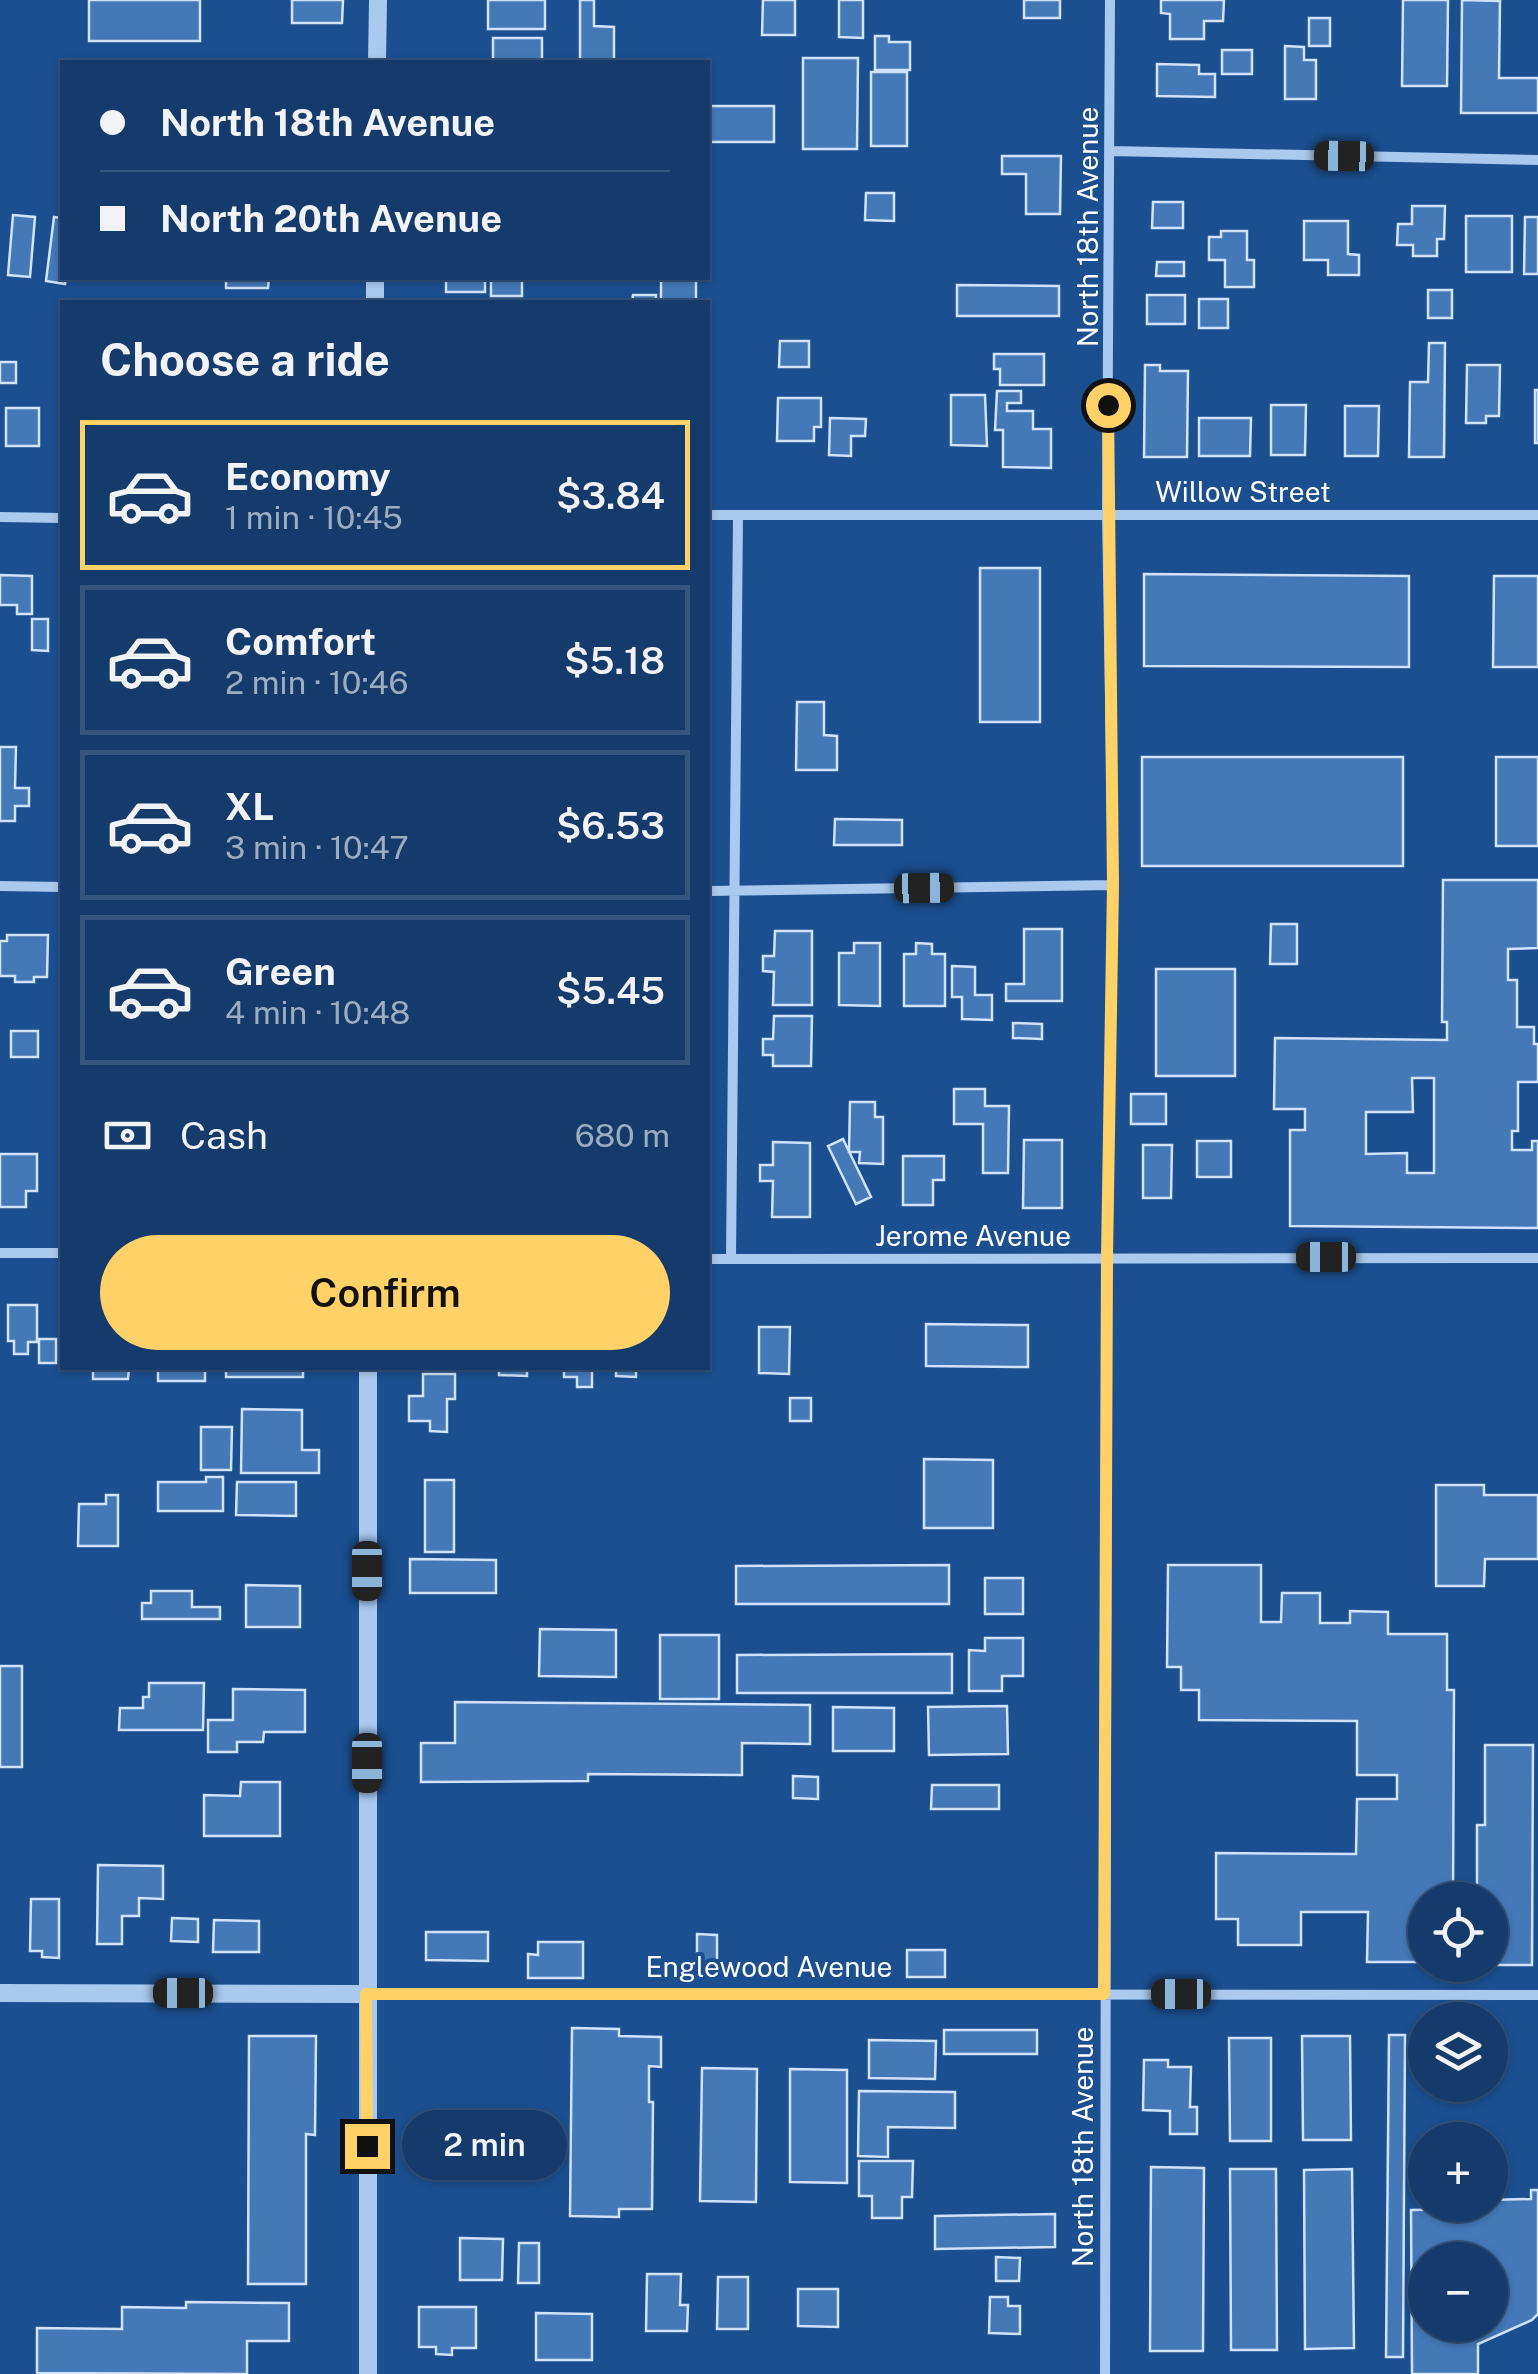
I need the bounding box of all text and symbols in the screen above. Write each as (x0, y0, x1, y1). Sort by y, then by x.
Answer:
text: North 18th Avenue (160, 100, 495, 145)
street label: North 18th Avenue (1071, 107, 1104, 347)
car (1314, 140, 1374, 172)
text: North 20th Avenue (160, 196, 502, 241)
text: Choose a ride (100, 333, 390, 386)
route start (1086, 383, 1131, 428)
icon: car (105, 450, 195, 540)
text: Economy (225, 454, 391, 499)
text: $3.84 (556, 473, 665, 518)
street label: Willow Street (1155, 475, 1331, 508)
text: 1 min · 10:45 (225, 499, 403, 536)
icon: car (105, 615, 195, 705)
text: Comfort (225, 619, 376, 664)
text: $5.18 (564, 638, 665, 683)
text: 2 min · 10:46 (225, 664, 408, 701)
icon: car (105, 780, 195, 870)
text: XL (225, 784, 274, 829)
text: $6.53 (556, 803, 665, 848)
text: 3 min · 10:47 (225, 829, 409, 866)
car (894, 872, 954, 904)
icon: car (105, 945, 195, 1035)
text: Green (225, 949, 336, 994)
text: $5.45 (556, 968, 665, 1013)
text: 4 min · 10:48 (225, 994, 410, 1031)
icon: cash (100, 1108, 155, 1163)
text: Cash (180, 1113, 268, 1158)
text: 680 m (575, 1117, 670, 1154)
street label: Jerome Avenue (875, 1219, 1071, 1252)
button: Confirm (100, 1235, 670, 1350)
car (1296, 1242, 1356, 1272)
car (352, 1541, 382, 1601)
car (352, 1733, 382, 1793)
map controls (1408, 1882, 1508, 2342)
button: locate (1408, 1882, 1508, 1982)
street label: Englewood Avenue (646, 1950, 892, 1983)
car (153, 1978, 213, 2008)
car (1151, 1979, 1211, 2009)
button: layers (1408, 2002, 1508, 2102)
street label: North 18th Avenue (1066, 2027, 1099, 2267)
callout: 2 min (402, 2111, 567, 2181)
button: + (1408, 2122, 1508, 2222)
route end (345, 2124, 390, 2169)
text: 2 min (443, 2126, 526, 2163)
button: − (1408, 2242, 1508, 2342)

